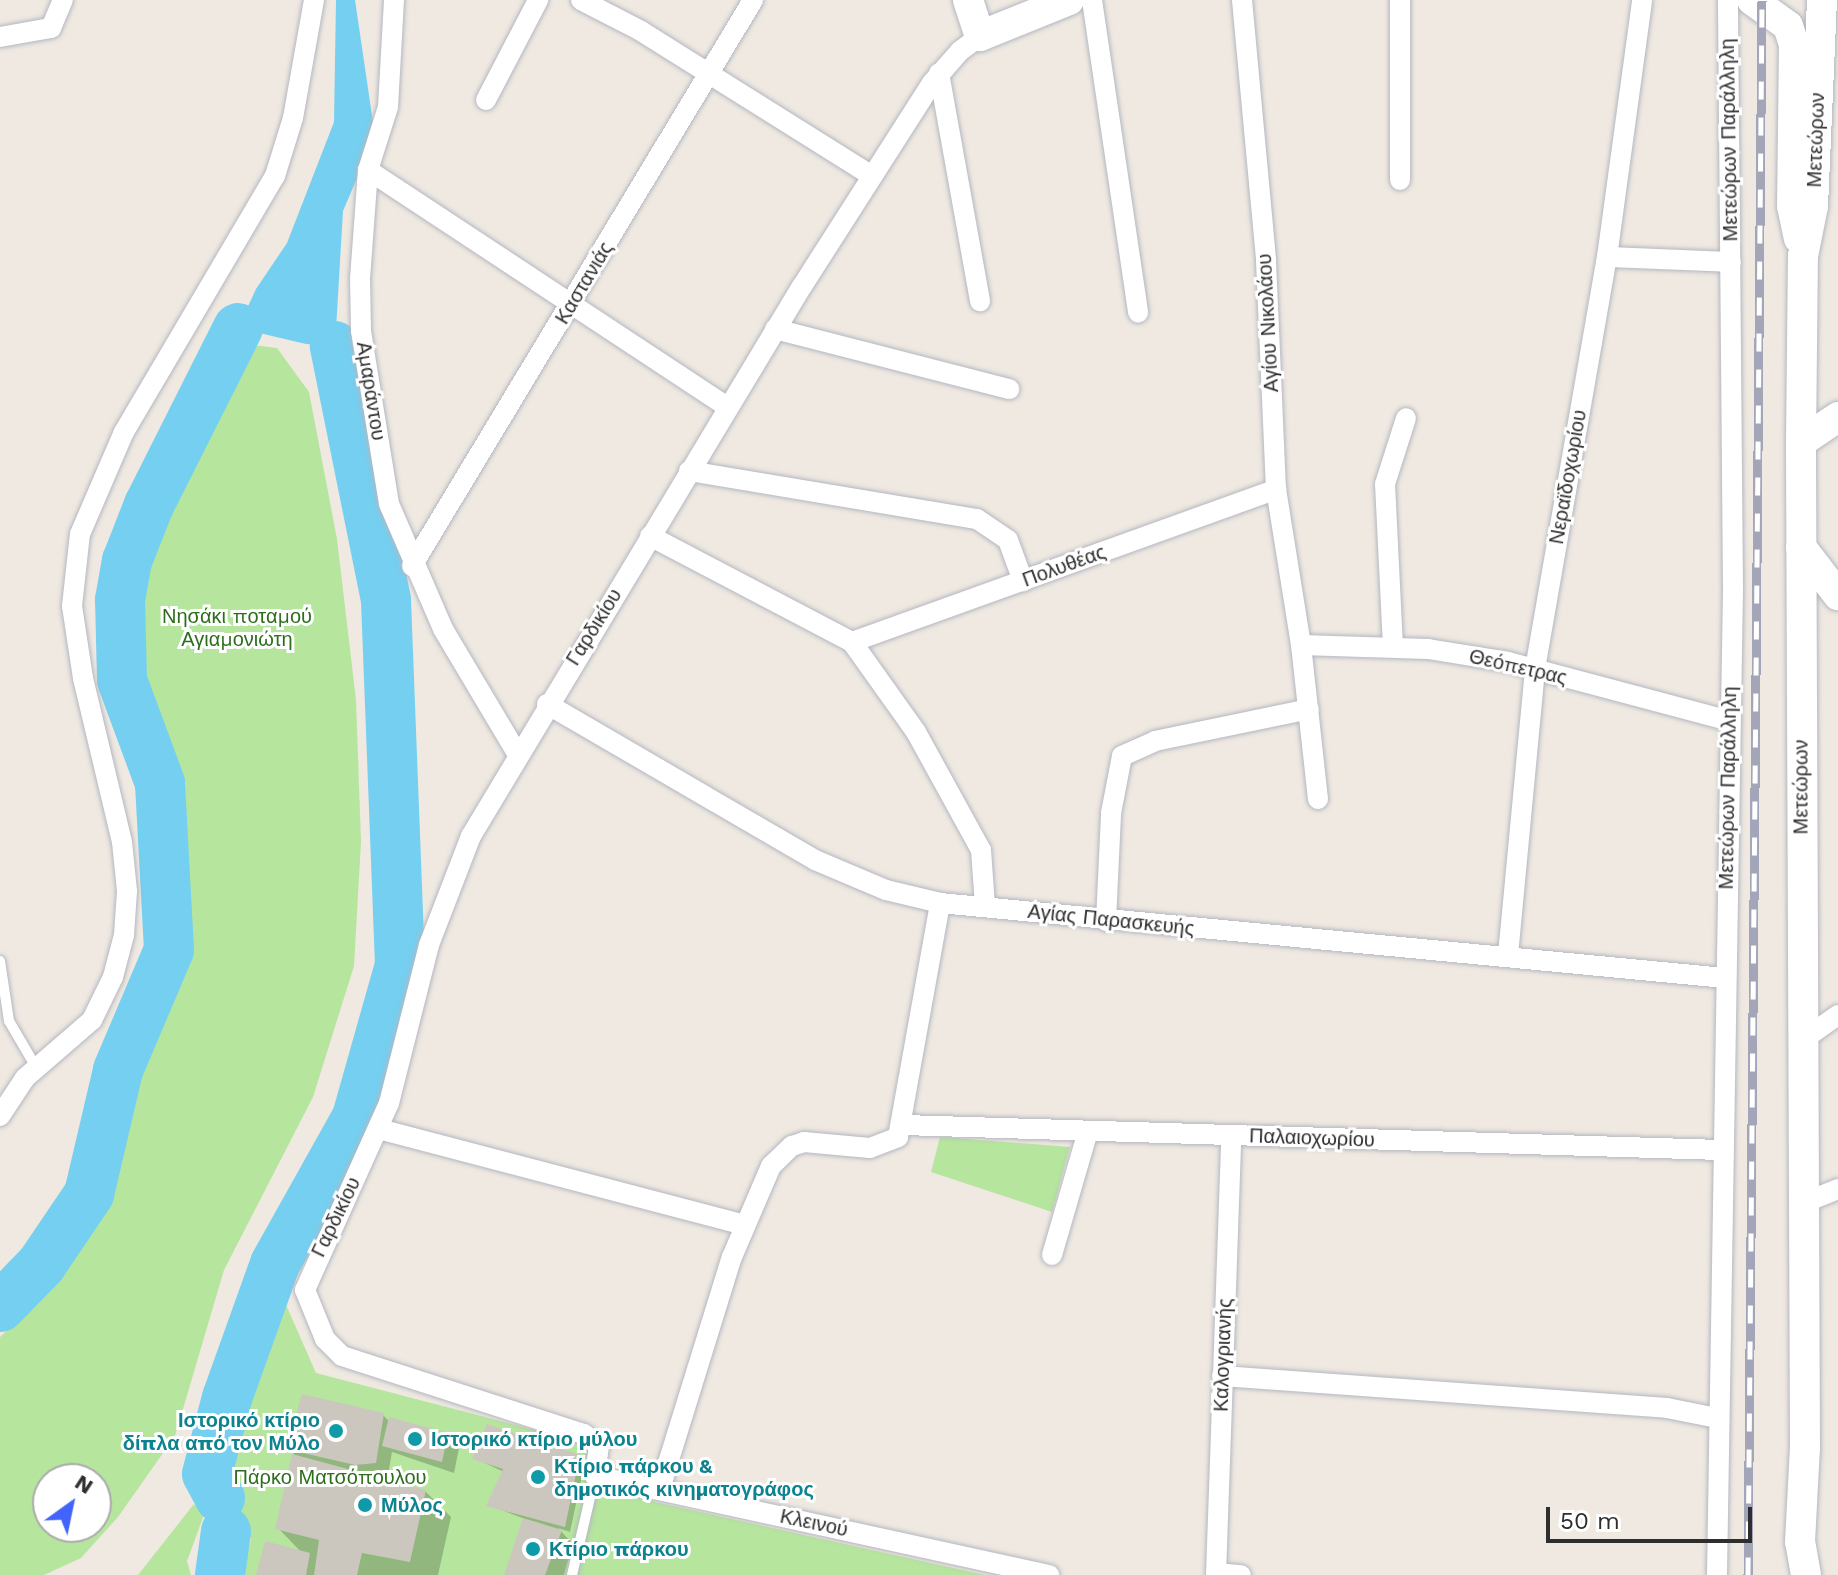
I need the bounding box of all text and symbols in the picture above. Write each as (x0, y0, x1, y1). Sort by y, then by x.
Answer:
street label: Μετεώρων Παράλληλη (1715, 38, 1743, 242)
street label: Μετεώρων (1802, 92, 1830, 188)
street label: Καστανιάς (550, 237, 618, 329)
street label: Αγίου Νικολάου (1252, 253, 1284, 393)
street label: Αμαράντου (351, 340, 391, 442)
street label: Νεραϊδοχωρίου (1544, 408, 1592, 546)
street label: Πολυθέας (1019, 540, 1109, 592)
street label: Γαρδικίου (561, 584, 627, 670)
park label: Νησάκι ποταμού Αγιαμονιώτη (162, 604, 312, 651)
street label: Θεόπετρας (1467, 644, 1569, 690)
street label: Μετεώρων Παράλληλη (1714, 686, 1742, 890)
street label: Μετεώρων (1789, 740, 1813, 834)
street label: Αγίας Παρασκευής (1027, 899, 1195, 941)
street label: Παλαιοχωρίου (1249, 1124, 1375, 1152)
street label: Γαρδικίου (306, 1173, 366, 1261)
street label: Καλογριανής (1209, 1298, 1237, 1412)
place label: Ιστορικό κτίριο δίπλα από τον Μύλο (123, 1408, 320, 1455)
marker: Ιστορικό κτίριο δίπλα από τον Μύλο (327, 1422, 345, 1440)
place label: Ιστορικό κτίριο μύλου (431, 1427, 637, 1451)
marker: Ιστορικό κτίριο μύλου (406, 1430, 424, 1448)
place label: Κτίριο πάρκου & δημοτικός κινηματογράφος (554, 1454, 814, 1501)
north arrow (32, 1463, 112, 1543)
park label: Πάρκο Ματσόπουλου (234, 1465, 426, 1489)
marker: Κτίριο πάρκου & δημοτικός κινηματογράφος (529, 1468, 547, 1486)
text: N (71, 1469, 98, 1499)
scale bar (1550, 1491, 1756, 1541)
place label: Μύλος (381, 1493, 443, 1517)
marker: Μύλος (356, 1496, 374, 1514)
street label: Κλεινού (778, 1504, 850, 1542)
text: 50 m (1560, 1507, 1620, 1535)
place label: Κτίριο πάρκου (549, 1537, 689, 1561)
marker: Κτίριο πάρκου (524, 1540, 542, 1558)

